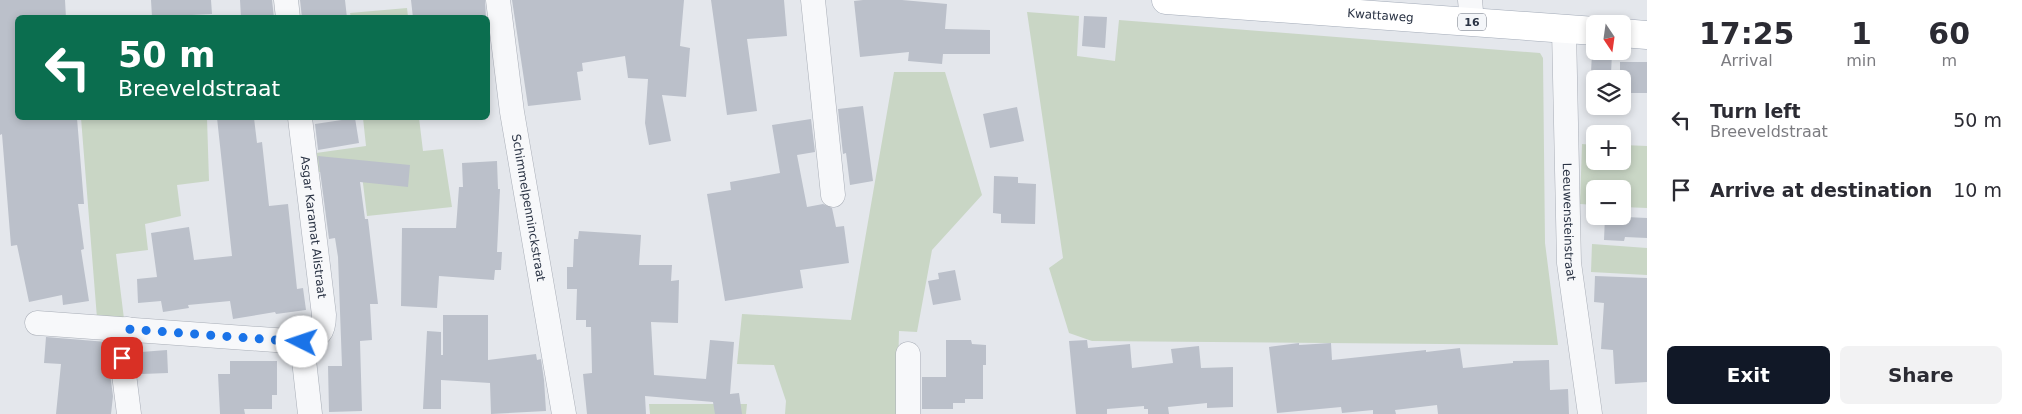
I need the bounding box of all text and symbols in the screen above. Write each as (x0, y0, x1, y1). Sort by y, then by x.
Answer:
street label: Kwattaweg (1347, 6, 1414, 25)
road number: 16 (1458, 14, 1486, 31)
north arrow (1586, 15, 1631, 60)
map controls (1586, 15, 1631, 225)
text: 17:25 (1699, 16, 1794, 51)
text: 1 (1851, 16, 1872, 51)
text: 60 (1928, 16, 1970, 51)
icon: left (35, 35, 100, 100)
text: 50 m (118, 35, 215, 75)
text: Arrival (1721, 51, 1773, 70)
text: min (1846, 51, 1876, 70)
text: m (1941, 51, 1957, 70)
button: layers (1586, 70, 1631, 115)
text: Breeveldstraat (118, 76, 280, 101)
text: Turn left (1710, 100, 1801, 122)
icon: left (1667, 106, 1695, 134)
text: 50 m (1953, 109, 2002, 131)
text: Breeveldstraat (1710, 122, 1828, 141)
button: + (1586, 125, 1631, 170)
street label: Schimmelpenninckstraat (509, 133, 548, 283)
street label: Asgar Karamat Alistraat (298, 155, 329, 300)
street label: Leeuwensteinstraat (1560, 163, 1578, 282)
icon: arrive (1667, 176, 1695, 204)
text: Arrive at destination (1710, 179, 1932, 201)
text: 10 m (1953, 179, 2002, 201)
button: − (1586, 180, 1631, 225)
position arrow (275, 315, 327, 367)
pin (101, 337, 143, 379)
icon: arrive (108, 344, 136, 372)
button: Exit (1667, 346, 1830, 404)
button: Share (1840, 346, 2002, 404)

